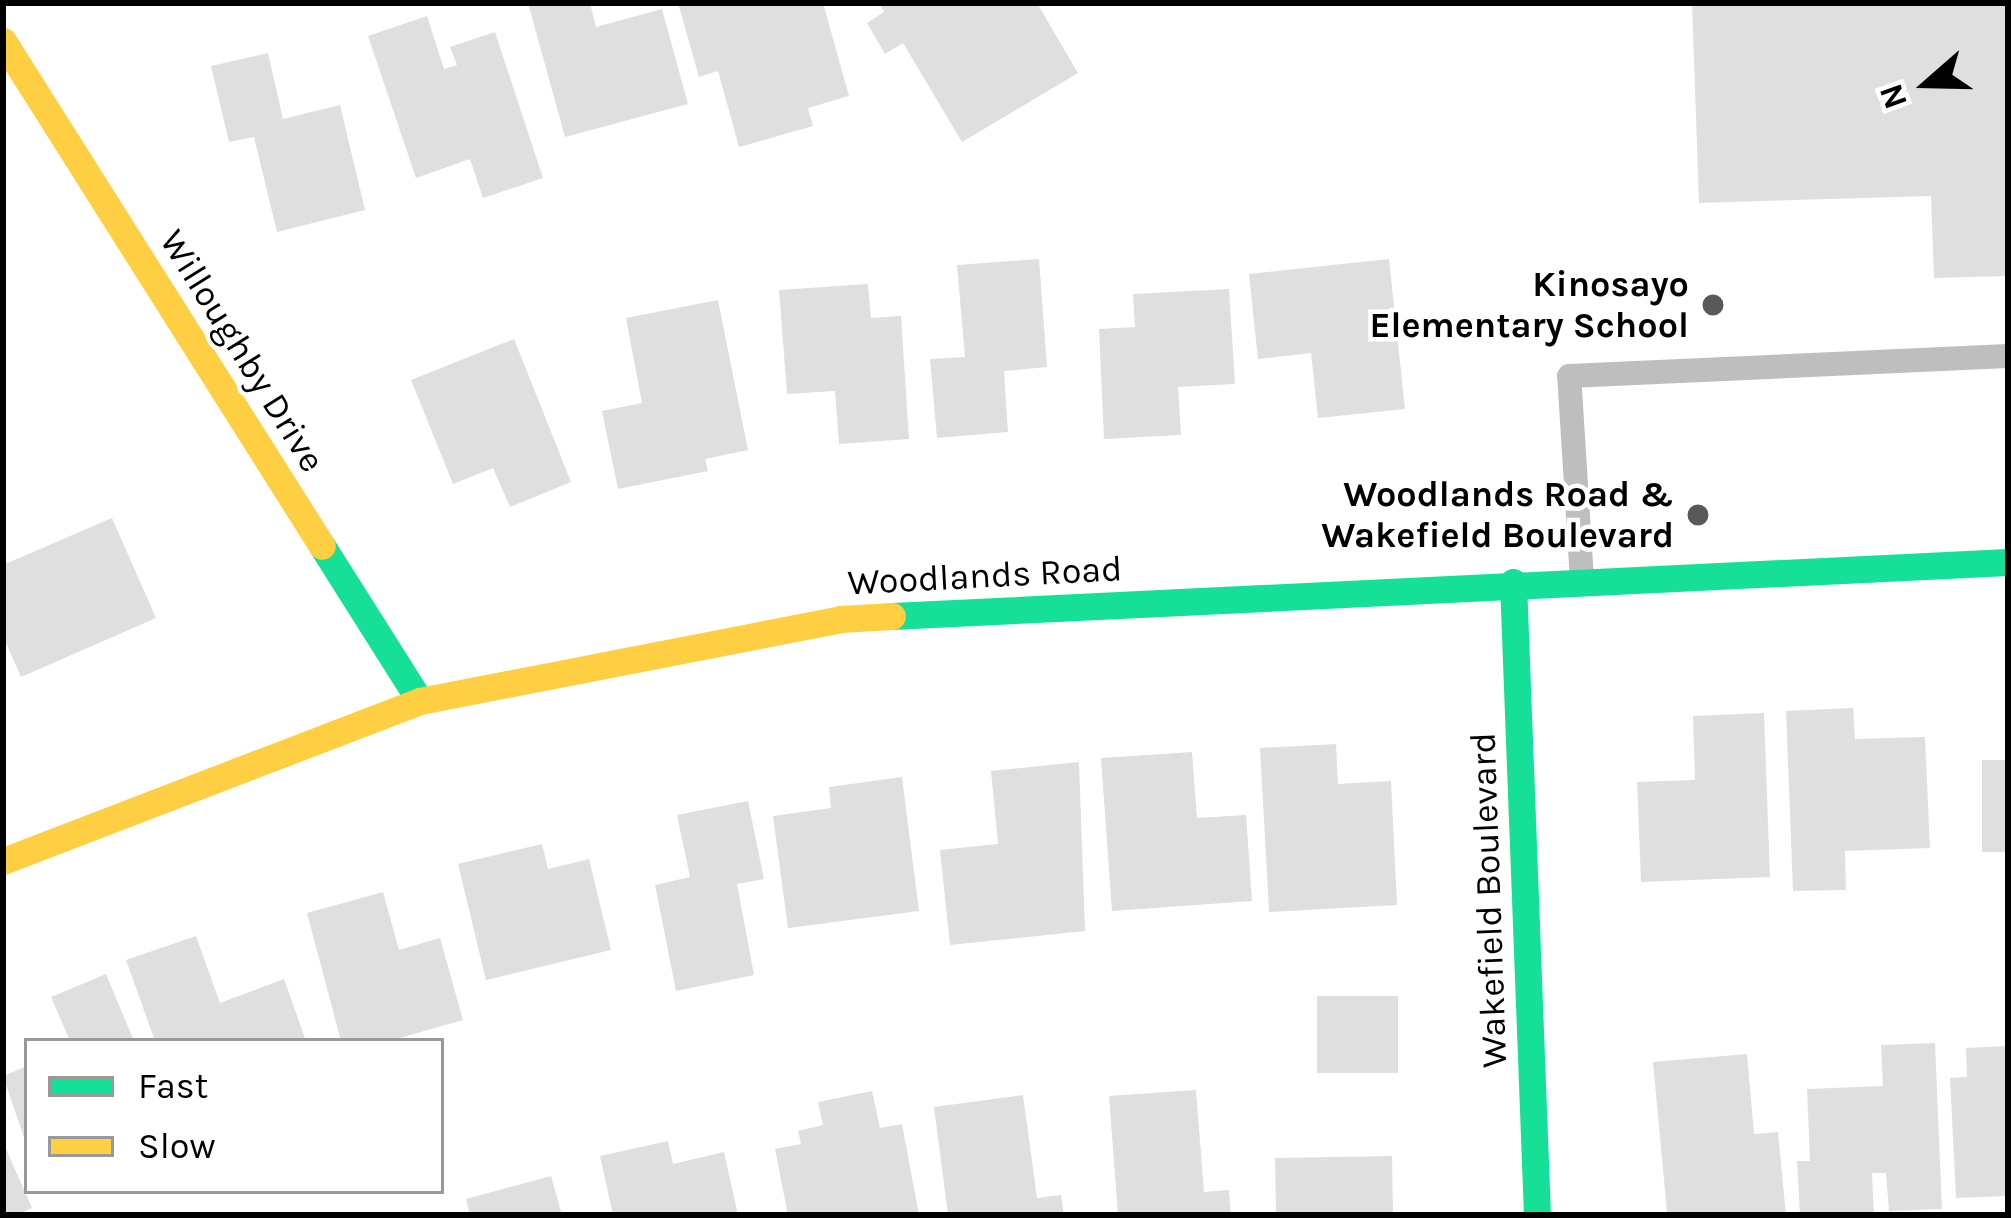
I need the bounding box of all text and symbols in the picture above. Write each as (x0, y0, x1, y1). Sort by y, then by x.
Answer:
north arrow (1867, 24, 1987, 144)
text: N (1871, 79, 1915, 114)
street label: Willoughby Drive (150, 222, 334, 480)
place label: Kinosayo Elementary School (1369, 262, 1689, 347)
marker: Kinosayo Elementary School (1700, 292, 1726, 318)
place label: Woodlands Road & Wakefield Boulevard (1321, 472, 1674, 557)
marker: Woodlands Road & Wakefield Boulevard (1685, 502, 1711, 528)
street label: Woodlands Road (847, 547, 1123, 605)
street label: Wakefield Boulevard (1462, 731, 1516, 1069)
legend (24, 1038, 444, 1194)
text: Fast (138, 1065, 208, 1107)
text: Slow (138, 1125, 216, 1167)

